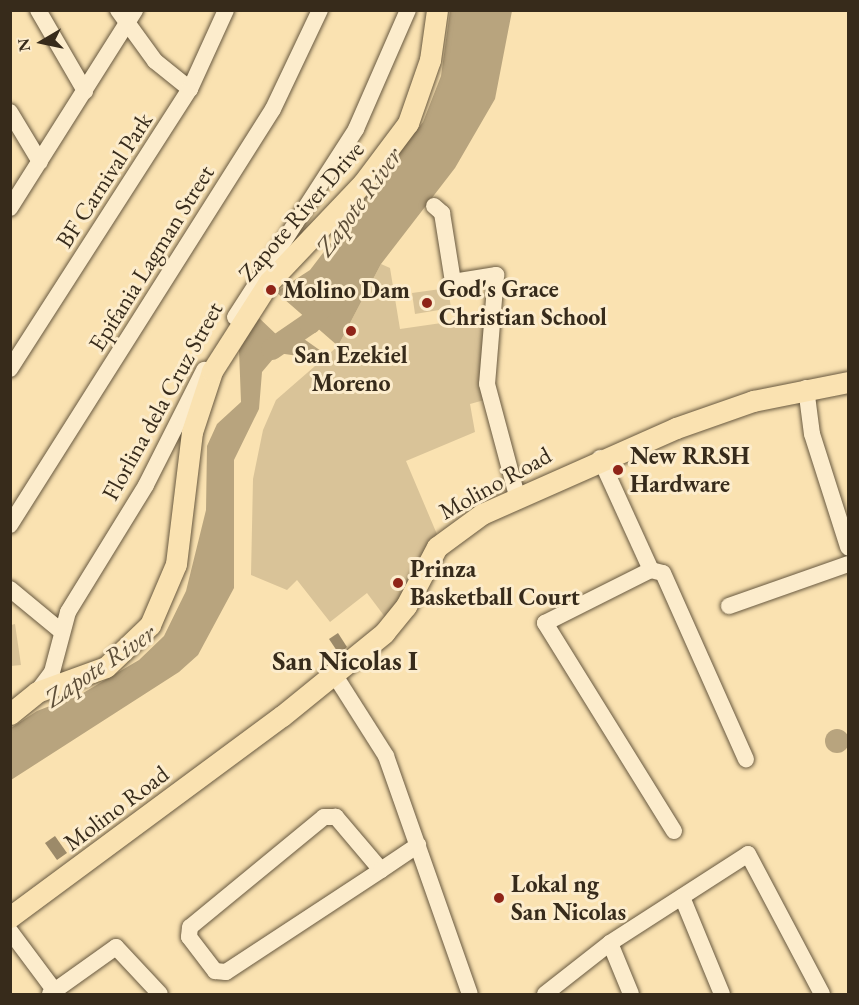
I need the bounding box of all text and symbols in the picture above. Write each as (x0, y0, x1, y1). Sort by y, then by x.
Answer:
north arrow (12, 12, 72, 72)
text: N (12, 37, 35, 53)
street label: BF Carnival Park (50, 107, 158, 253)
street label: Zapote River Drive (232, 135, 370, 287)
water label: Zapote River (309, 142, 409, 262)
street label: Epifania Lagman Street (82, 160, 220, 356)
place label: God's Grace Christian School (439, 275, 607, 331)
place label: Molino Dam (283, 276, 410, 304)
marker: Molino Dam (264, 283, 278, 297)
marker: God's Grace Christian School (420, 296, 434, 310)
street label: Florlina dela Cruz Street (95, 297, 229, 505)
marker: San Ezekiel Moreno (344, 324, 358, 338)
place label: San Ezekiel Moreno (295, 341, 407, 397)
street label: Molino Road (434, 440, 556, 526)
place label: New RRSH Hardware (630, 442, 750, 498)
marker: New RRSH Hardware (611, 463, 625, 477)
place label: Prinza Basketball Court (410, 555, 580, 611)
marker: Prinza Basketball Court (391, 576, 405, 590)
water label: Zapote River (39, 618, 161, 714)
district label: San Nicolas I (272, 645, 418, 677)
street label: Molino Road (58, 759, 174, 857)
place label: Lokal ng San Nicolas (511, 870, 626, 926)
marker: Lokal ng San Nicolas (492, 891, 506, 905)

